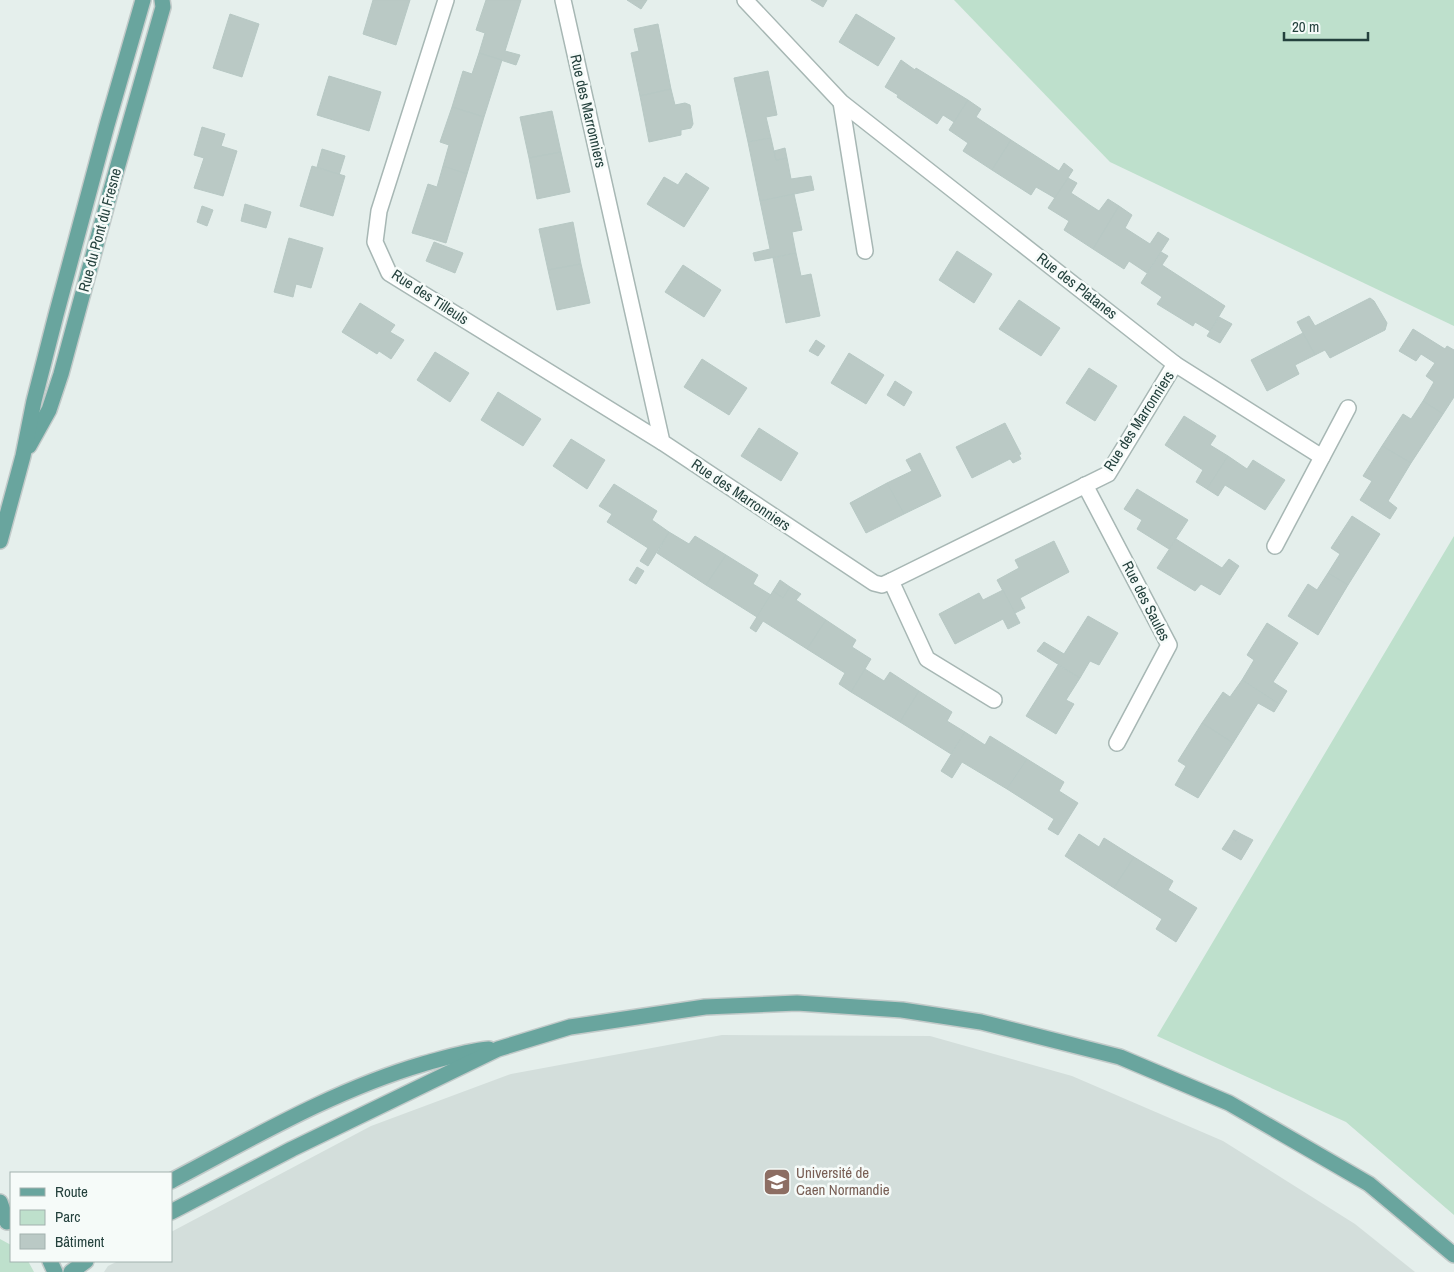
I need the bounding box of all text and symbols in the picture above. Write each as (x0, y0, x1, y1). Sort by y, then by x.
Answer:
scale bar (1284, 10, 1368, 42)
text: 20 m (1292, 16, 1319, 37)
street label: Rue des Marronniers (565, 52, 612, 170)
street label: Rue du Pont du Fresne (73, 166, 126, 294)
street label: Rue des Platanes (1033, 247, 1122, 324)
street label: Rue des Tilleuls (388, 264, 473, 329)
street label: Rue des Marronniers (1098, 367, 1179, 475)
street label: Rue des Marronniers (688, 454, 795, 536)
street label: Rue des Saules (1117, 557, 1176, 644)
place label: Université de Caen Normandie (796, 1162, 890, 1200)
school or university icon: Université de Caen Normandie (762, 1167, 792, 1197)
legend (10, 1172, 172, 1262)
text: Route (55, 1181, 88, 1202)
text: Parc (55, 1206, 80, 1227)
text: Bâtiment (55, 1231, 105, 1252)

